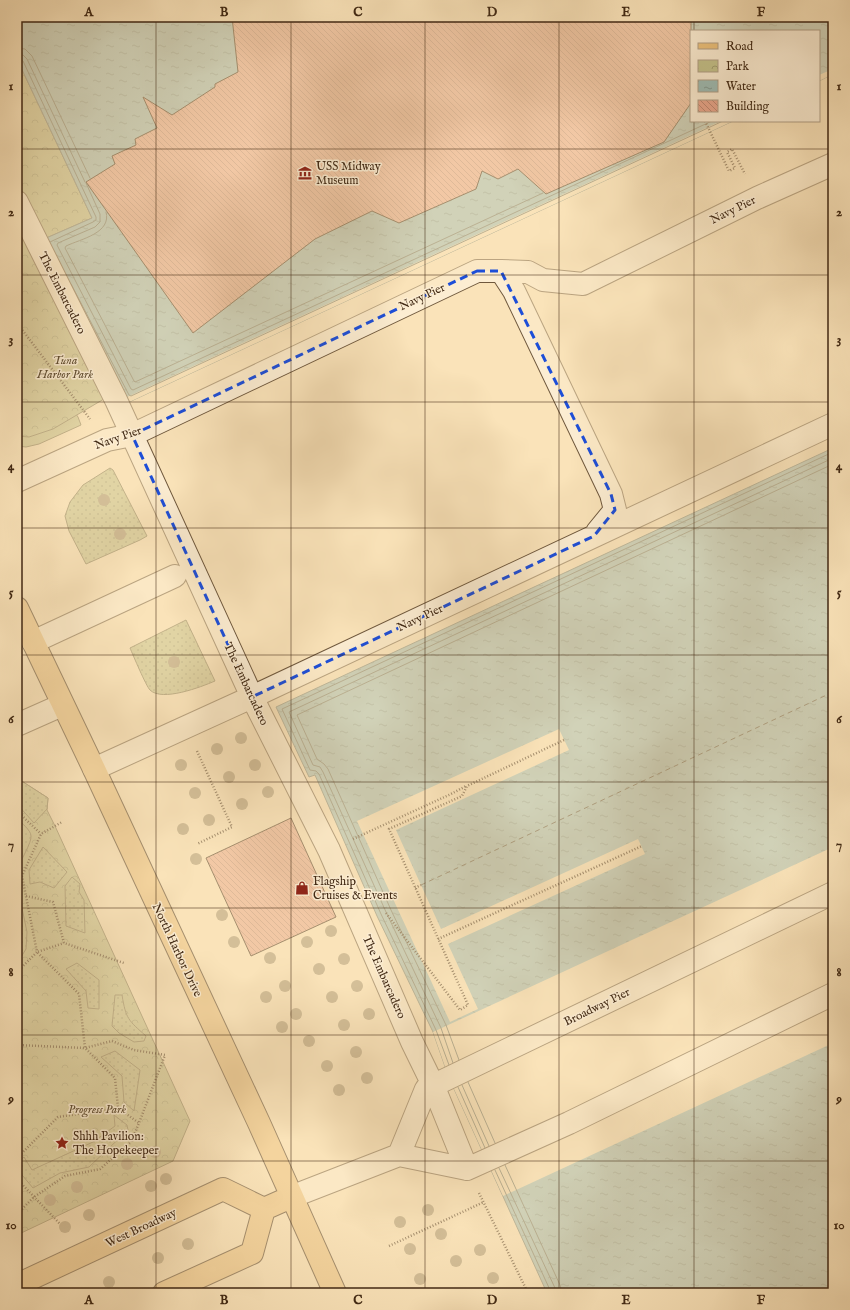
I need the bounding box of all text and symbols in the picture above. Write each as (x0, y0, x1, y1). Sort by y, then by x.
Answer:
text: A (84, 4, 95, 21)
text: B (220, 4, 229, 21)
text: C (353, 4, 363, 21)
text: D (487, 4, 498, 21)
text: E (621, 4, 631, 21)
text: F (757, 4, 766, 21)
legend (690, 30, 820, 122)
text: Road (726, 39, 754, 54)
text: Park (726, 59, 749, 74)
text: 1 (9, 78, 14, 95)
text: 1 (837, 78, 842, 95)
text: Water (726, 79, 757, 94)
text: Building (726, 99, 770, 114)
place label: USS Midway Museum (316, 159, 381, 188)
museum icon: USS Midway Museum (297, 165, 313, 181)
street label: Navy Pier (708, 192, 759, 227)
text: 2 (8, 204, 14, 221)
text: 2 (836, 204, 842, 221)
street label: The Embarcadero (35, 250, 89, 337)
street label: Navy Pier (397, 280, 448, 314)
text: 3 (9, 331, 14, 348)
text: 3 (837, 331, 842, 348)
park label: Tuna Harbor Park (36, 353, 93, 382)
street label: Navy Pier (92, 423, 144, 453)
text: 4 (8, 458, 15, 475)
text: 4 (836, 458, 843, 475)
text: 5 (9, 584, 14, 601)
text: 5 (837, 584, 842, 601)
street label: Navy Pier (395, 601, 446, 635)
street label: The Embarcadero (220, 640, 272, 728)
text: 6 (8, 711, 14, 728)
text: 6 (836, 711, 842, 728)
text: 7 (8, 837, 14, 854)
text: 7 (836, 837, 842, 854)
place label: Flagship Cruises & Events (313, 874, 397, 903)
shop icon: Flagship Cruises & Events (294, 880, 310, 896)
street label: North Harbor Drive (149, 901, 206, 1000)
street label: The Embarcadero (359, 933, 409, 1022)
text: 8 (8, 964, 14, 981)
text: 8 (836, 964, 842, 981)
street label: Broadway Pier (561, 984, 633, 1029)
text: 9 (7, 1091, 14, 1108)
text: 9 (835, 1091, 842, 1108)
park label: Progress Park (68, 1102, 126, 1118)
place label: Shhh Pavilion: The Hopekeeper (73, 1129, 159, 1159)
place icon: Shhh Pavilion: The Hopekeeper (54, 1135, 70, 1151)
street label: West Broadway (103, 1205, 179, 1251)
text: 10 (5, 1217, 17, 1234)
text: 10 (833, 1217, 845, 1234)
text: A (84, 1292, 95, 1309)
text: B (220, 1292, 229, 1309)
text: C (353, 1292, 363, 1309)
text: D (487, 1292, 498, 1309)
text: E (621, 1292, 631, 1309)
text: F (757, 1292, 766, 1309)

